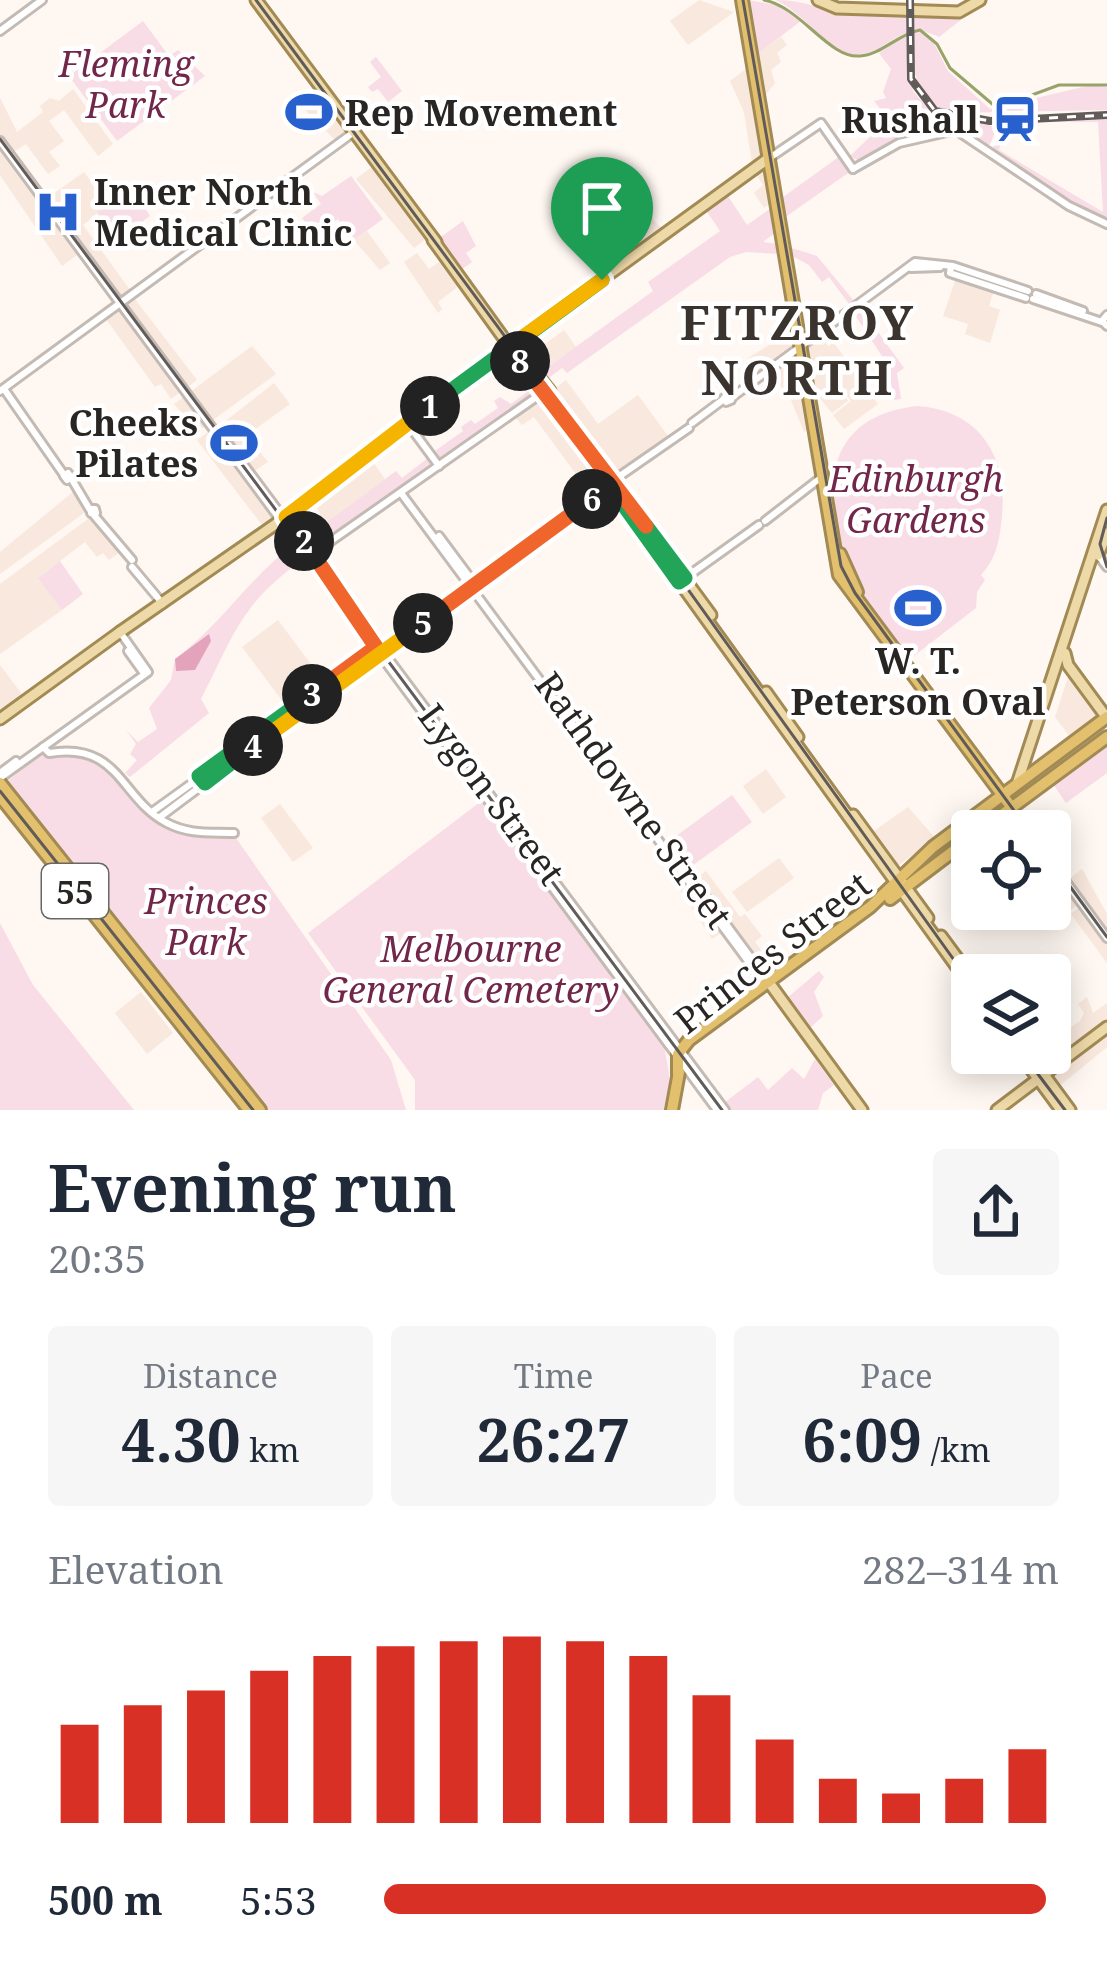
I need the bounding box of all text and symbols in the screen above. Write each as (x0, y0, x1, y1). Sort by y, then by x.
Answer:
park label: Fleming Park (58, 39, 195, 129)
sports icon: Rep Movement (284, 87, 334, 137)
place label: Rep Movement (345, 88, 617, 137)
station icon: Rushall (990, 94, 1040, 144)
place label: Rushall (841, 95, 979, 144)
pin (551, 157, 653, 280)
place label: Inner North Medical Clinic (94, 167, 353, 257)
icon: arrive (569, 175, 635, 241)
hospital icon: Inner North Medical Clinic (33, 187, 83, 237)
district label: FITZROY NORTH (680, 289, 916, 409)
pin: 8 (490, 331, 550, 391)
text: 8 (511, 338, 529, 383)
pin: 1 (400, 376, 460, 436)
text: 1 (421, 383, 439, 428)
place label: Cheeks Pilates (68, 398, 198, 488)
sports icon: Cheeks Pilates (209, 418, 259, 468)
park label: Edinburgh Gardens (827, 454, 1004, 544)
pin: 6 (562, 469, 622, 529)
text: 6 (583, 476, 601, 521)
pin: 2 (274, 511, 334, 571)
text: 2 (295, 518, 313, 563)
sports icon: W. T. Peterson Oval (893, 583, 943, 633)
pin: 5 (393, 593, 453, 653)
text: 5 (414, 600, 432, 645)
place label: W. T. Peterson Oval (791, 636, 1046, 726)
street label: Rathdowne Street (524, 662, 744, 938)
pin: 3 (282, 664, 342, 724)
text: 3 (303, 671, 321, 716)
street label: Lygon Street (408, 693, 576, 895)
pin: 4 (223, 716, 283, 776)
text: 4 (244, 723, 262, 768)
map controls (951, 810, 1071, 1074)
button: locate (951, 810, 1071, 930)
street label: Princes Street (664, 860, 880, 1044)
road number: 55 (42, 864, 108, 918)
park label: Princes Park (143, 876, 268, 966)
park label: Melbourne General Cemetery (322, 924, 620, 1014)
button: layers (951, 954, 1071, 1074)
text: Evening run (48, 1141, 457, 1231)
button: share (933, 1149, 1059, 1275)
text: 20:35 (48, 1231, 146, 1284)
text: Distance (143, 1353, 278, 1398)
text: Time (514, 1353, 593, 1398)
text: Pace (860, 1353, 933, 1398)
text: 4.30 (121, 1398, 241, 1480)
text: 26:27 (477, 1398, 630, 1480)
text: 6:09 (802, 1398, 922, 1480)
text: km (241, 1427, 300, 1472)
text: /km (922, 1427, 991, 1472)
text: Elevation (48, 1542, 224, 1595)
text: 282–314 m (862, 1542, 1059, 1595)
text: 500 m (48, 1873, 163, 1926)
text: 5:53 (240, 1873, 317, 1926)

